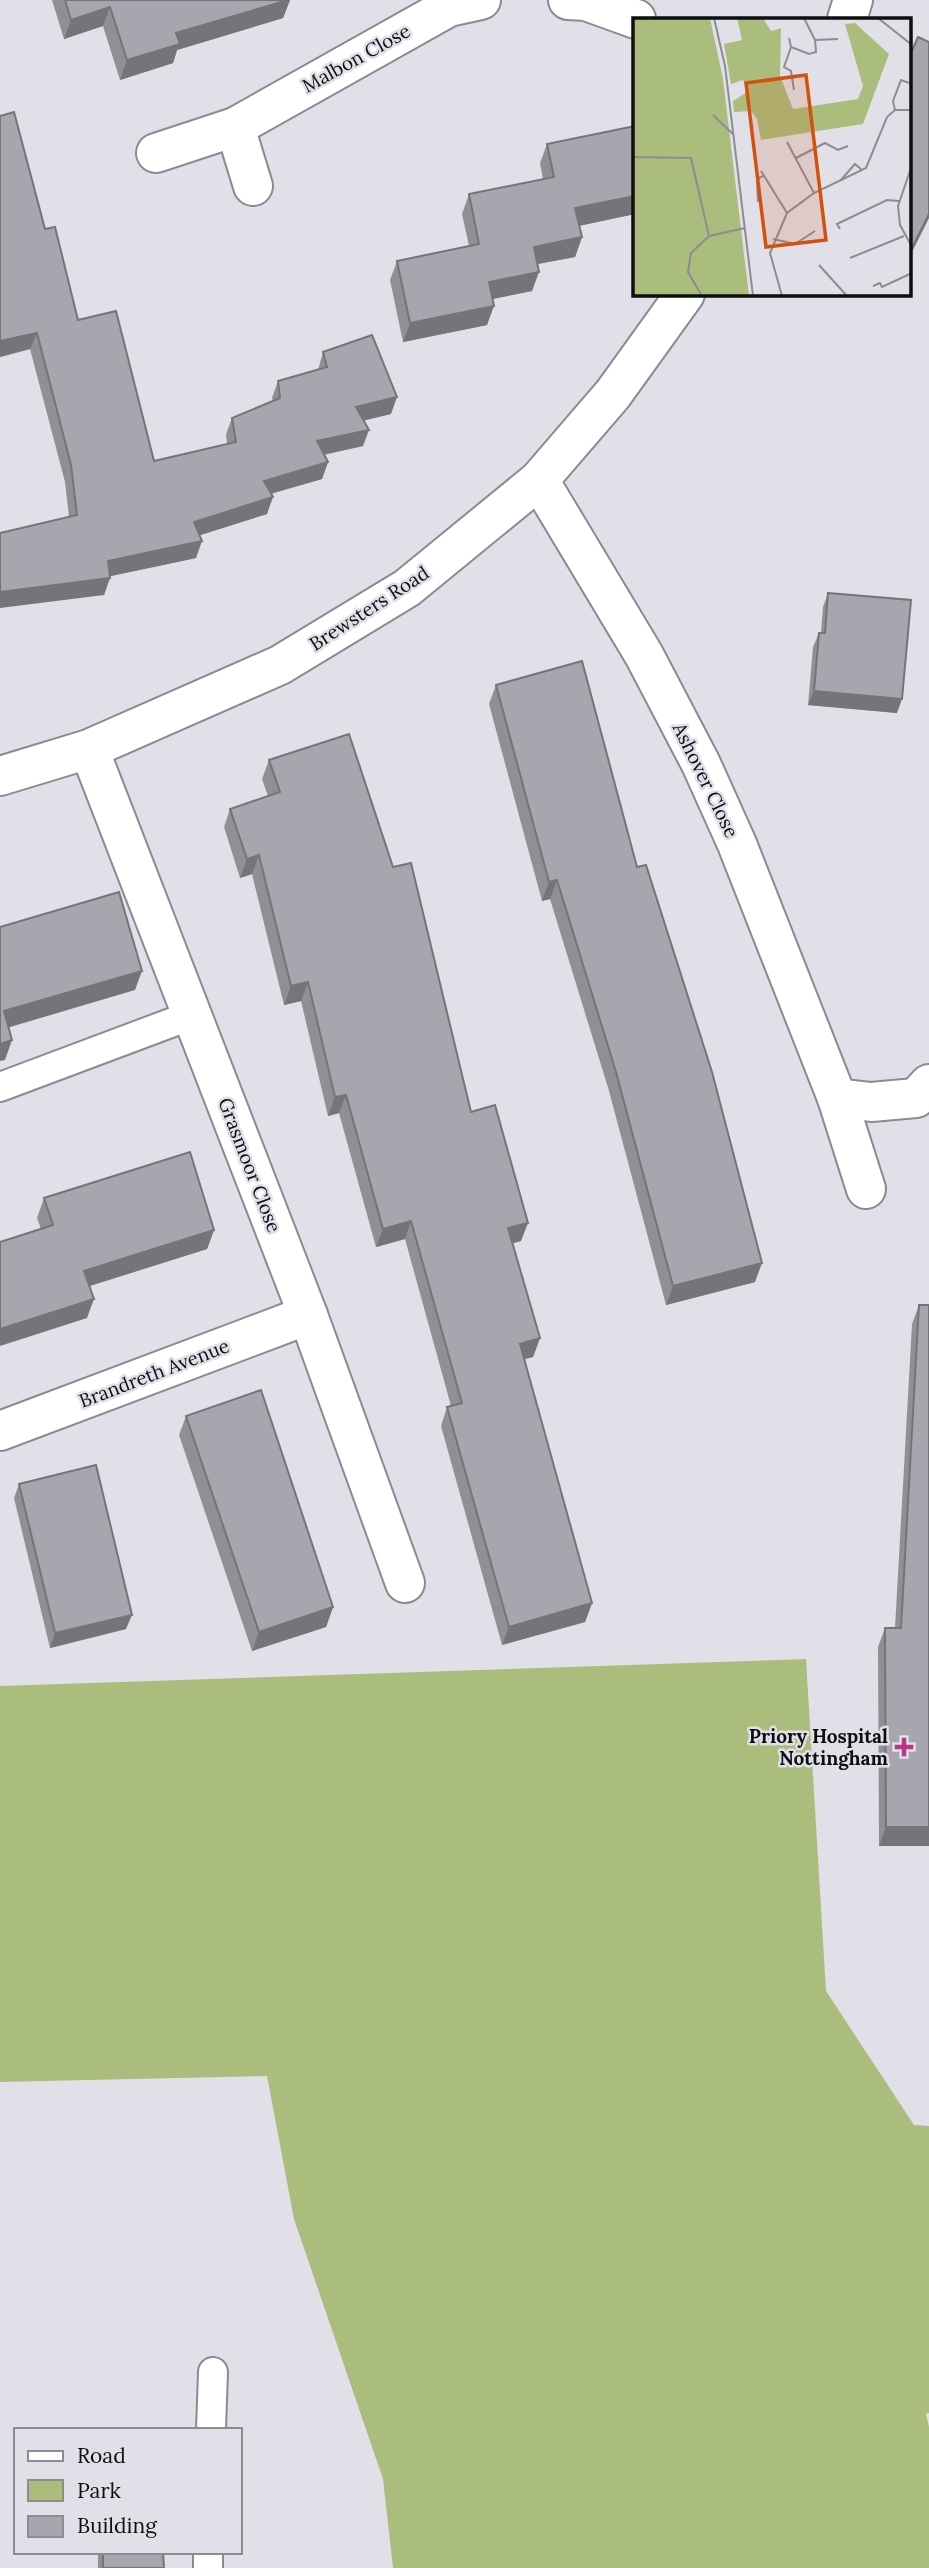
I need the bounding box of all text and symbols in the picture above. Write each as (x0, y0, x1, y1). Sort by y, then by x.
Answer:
street label: Malbon Close (298, 18, 414, 98)
inset map (633, 18, 912, 296)
street label: Brewsters Road (305, 560, 433, 656)
street label: Ashover Close (667, 718, 744, 841)
street label: Grasmoor Close (213, 1094, 287, 1236)
street label: Brandreth Avenue (76, 1333, 232, 1413)
place label: Priory Hospital Nottingham (749, 1724, 889, 1770)
marker: Priory Hospital Nottingham (894, 1737, 914, 1757)
legend (14, 2428, 242, 2554)
text: Road (77, 2442, 126, 2469)
text: Park (77, 2477, 121, 2504)
text: Building (77, 2512, 157, 2539)

